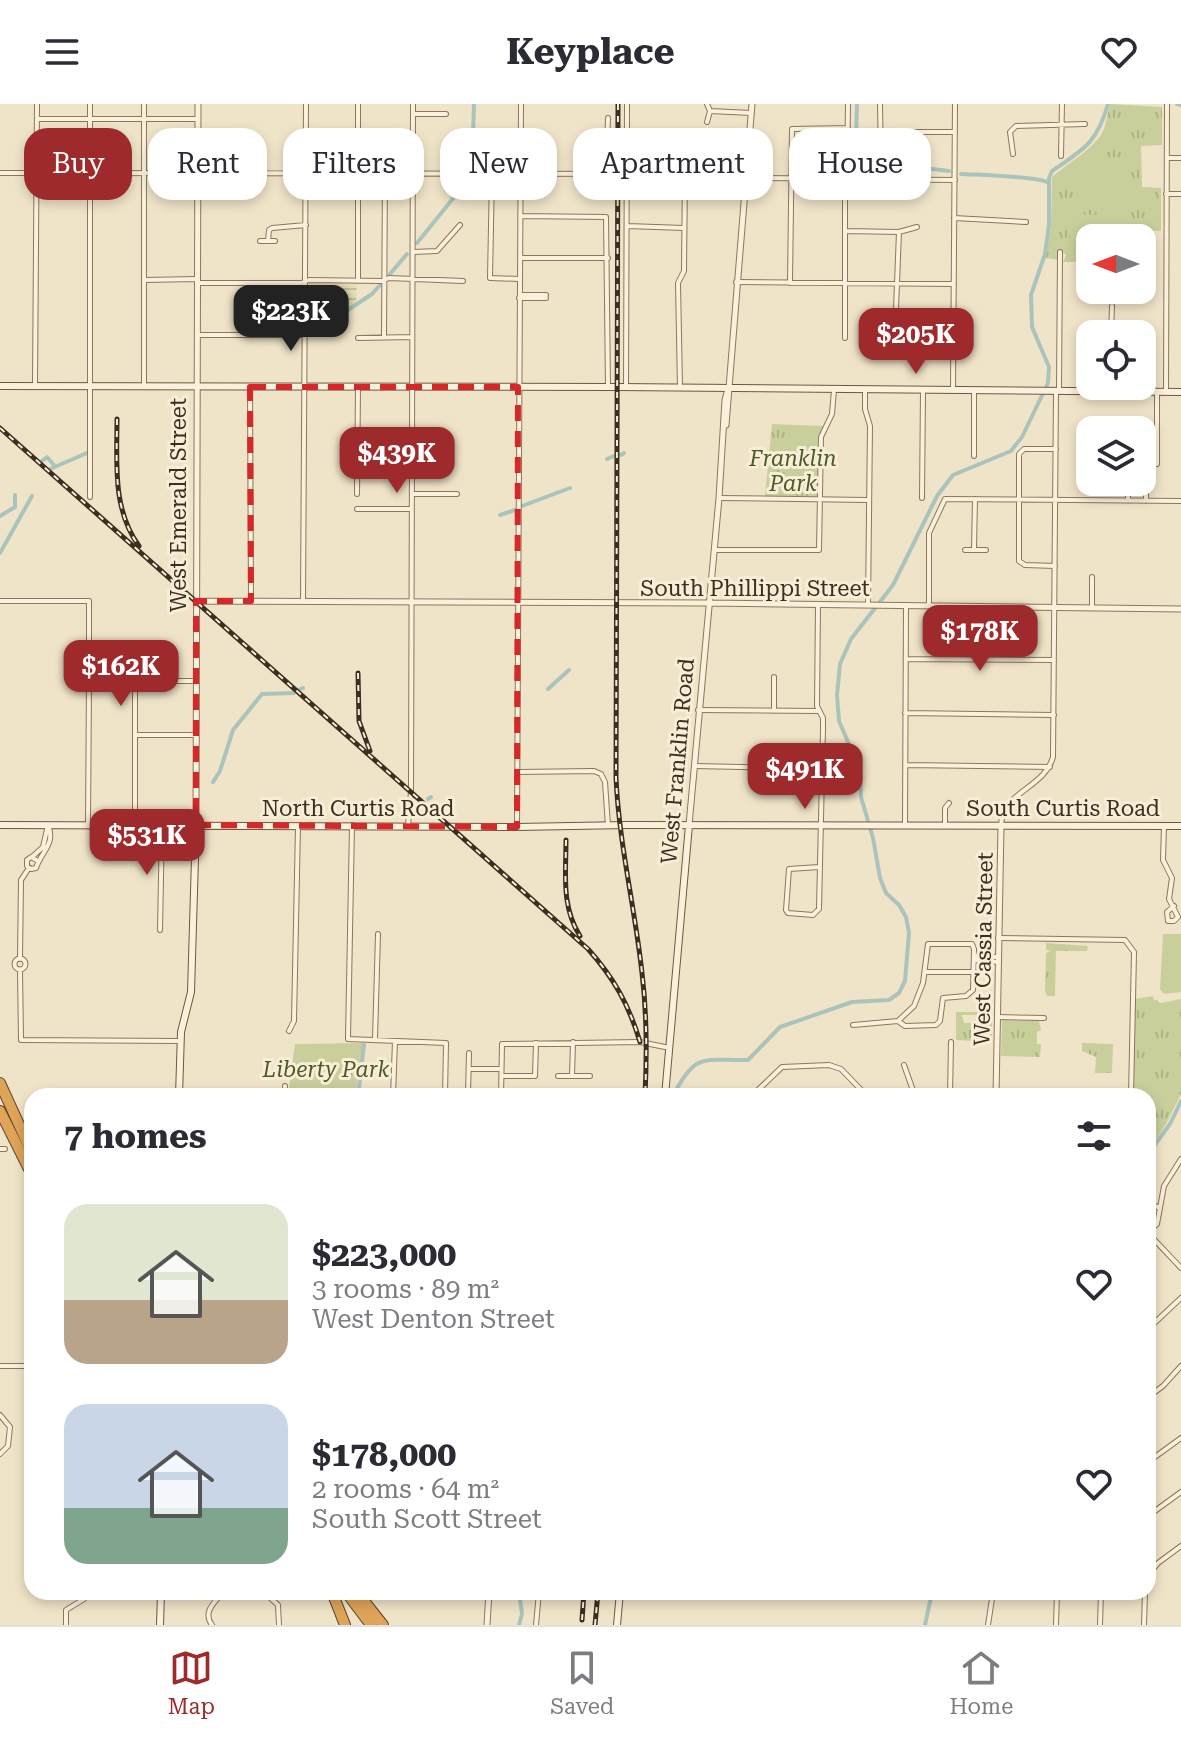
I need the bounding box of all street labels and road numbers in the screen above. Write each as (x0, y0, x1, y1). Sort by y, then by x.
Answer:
street label: West Emerald Street (166, 398, 191, 612)
street label: South Phillippi Street (640, 576, 870, 601)
street label: West Franklin Road (656, 657, 699, 865)
street label: North Curtis Road (262, 796, 454, 821)
street label: South Curtis Road (966, 796, 1160, 821)
street label: West Cassia Street (969, 852, 998, 1046)

